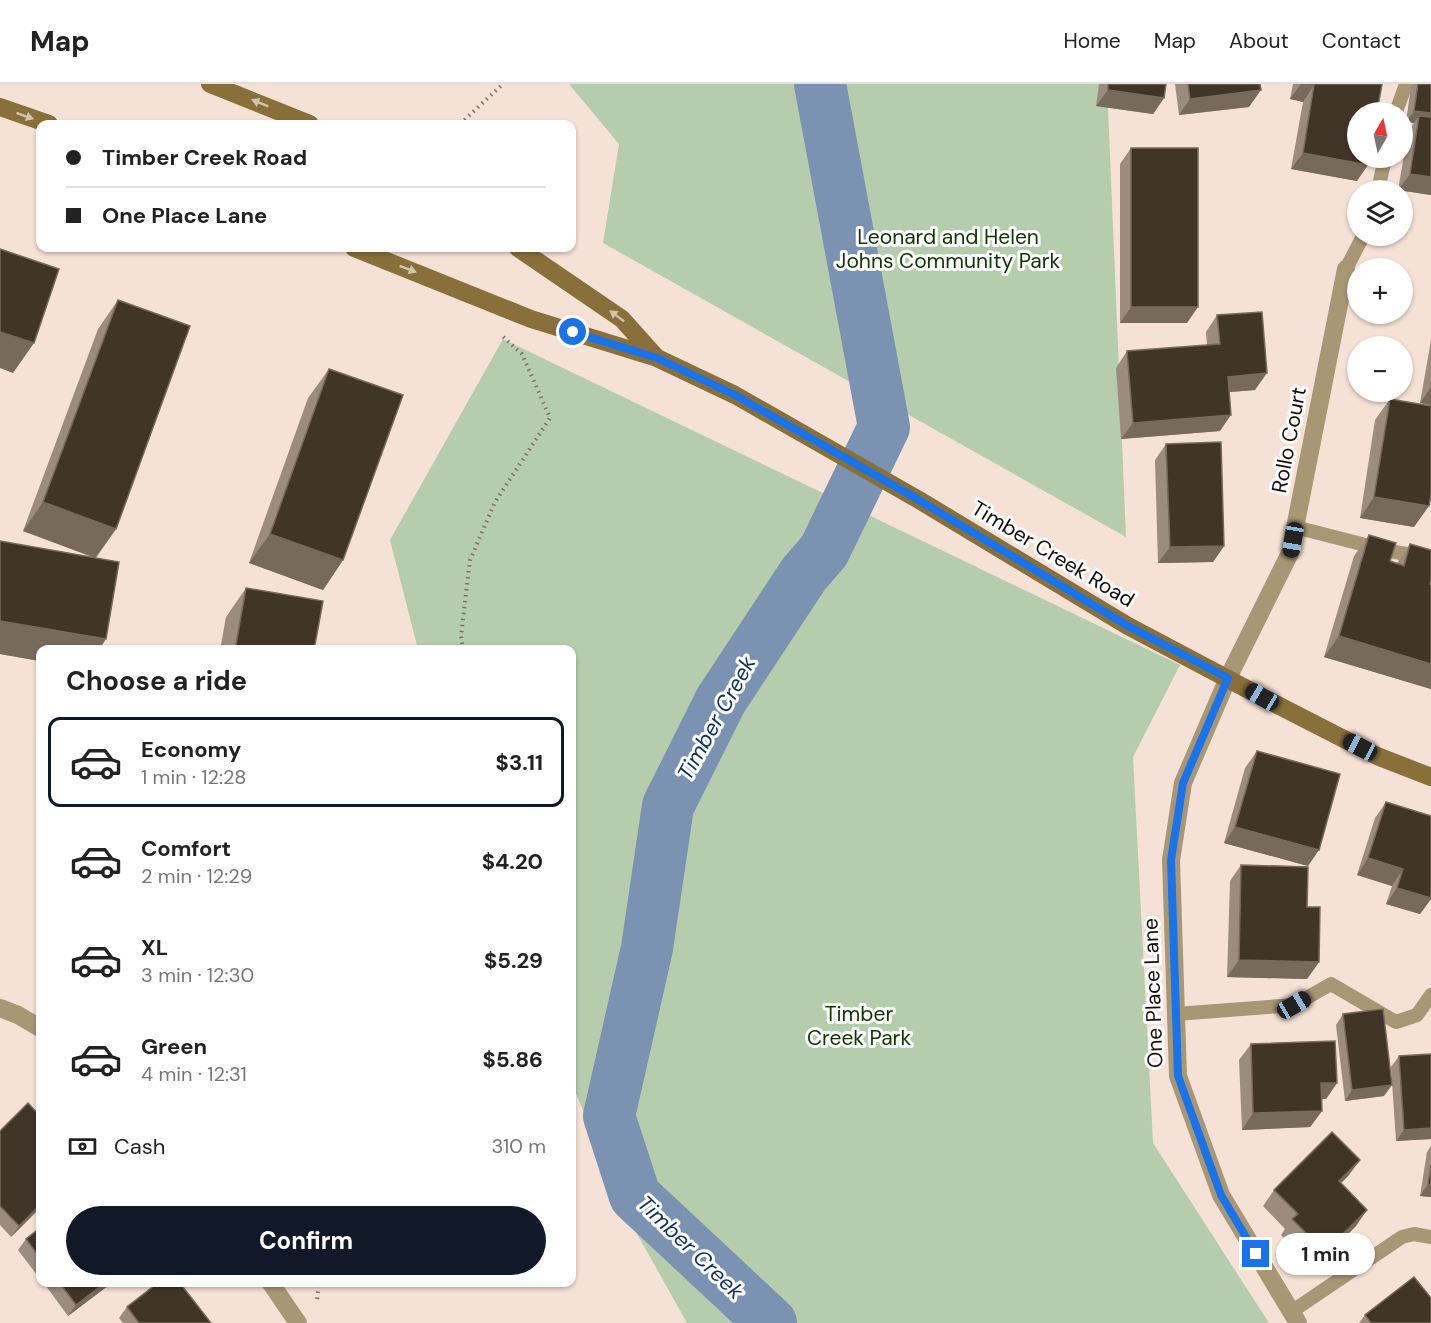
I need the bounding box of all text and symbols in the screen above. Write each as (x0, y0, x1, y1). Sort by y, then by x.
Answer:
text: Map (30, 23, 90, 60)
text: Home (1063, 27, 1121, 55)
text: Map (1154, 27, 1196, 55)
text: About (1229, 27, 1289, 55)
text: Contact (1322, 27, 1401, 55)
one-way arrow (251, 98, 269, 108)
north arrow (1347, 102, 1413, 168)
map controls (1347, 102, 1413, 402)
one-way arrow (16, 111, 34, 121)
text: Timber Creek Road (102, 143, 307, 172)
button: layers (1347, 180, 1413, 246)
text: One Place Lane (102, 201, 267, 230)
park label: Leonard and Helen Johns Community Park (836, 223, 1061, 275)
button: + (1347, 258, 1413, 324)
one-way arrow (399, 265, 417, 274)
one-way arrow (609, 310, 625, 322)
route start (559, 318, 586, 345)
button: − (1347, 336, 1413, 402)
street label: Rollo Court (1265, 385, 1313, 495)
street label: Timber Creek Road (966, 494, 1140, 614)
car (1281, 521, 1305, 559)
water label: Timber Creek (670, 650, 763, 785)
text: Choose a ride (66, 663, 247, 698)
car (1242, 680, 1282, 714)
car (1340, 731, 1380, 763)
icon: car (69, 735, 123, 789)
text: Economy (141, 735, 241, 764)
text: $3.11 (496, 748, 543, 777)
text: 1 min · 12:28 (141, 764, 246, 790)
icon: car (69, 834, 123, 888)
text: Comfort (141, 834, 231, 863)
text: $4.20 (482, 847, 543, 876)
text: 2 min · 12:29 (141, 863, 252, 889)
street label: One Place Lane (1136, 917, 1170, 1068)
icon: car (69, 933, 123, 987)
text: XL (141, 933, 168, 962)
text: $5.29 (484, 946, 543, 975)
text: 3 min · 12:30 (141, 962, 254, 988)
car (1274, 988, 1314, 1022)
park label: Timber Creek Park (807, 1000, 911, 1052)
icon: car (69, 1032, 123, 1086)
text: Green (141, 1032, 207, 1061)
text: $5.86 (483, 1045, 543, 1074)
text: 4 min · 12:31 (141, 1061, 247, 1087)
icon: cash (66, 1130, 99, 1163)
text: Cash (114, 1132, 165, 1161)
text: 310 m (491, 1133, 546, 1159)
water label: Timber Creek (631, 1189, 751, 1306)
button: Confirm (66, 1206, 546, 1275)
callout: 1 min (1277, 1233, 1376, 1275)
route end (1242, 1240, 1269, 1267)
text: 1 min (1301, 1241, 1350, 1267)

